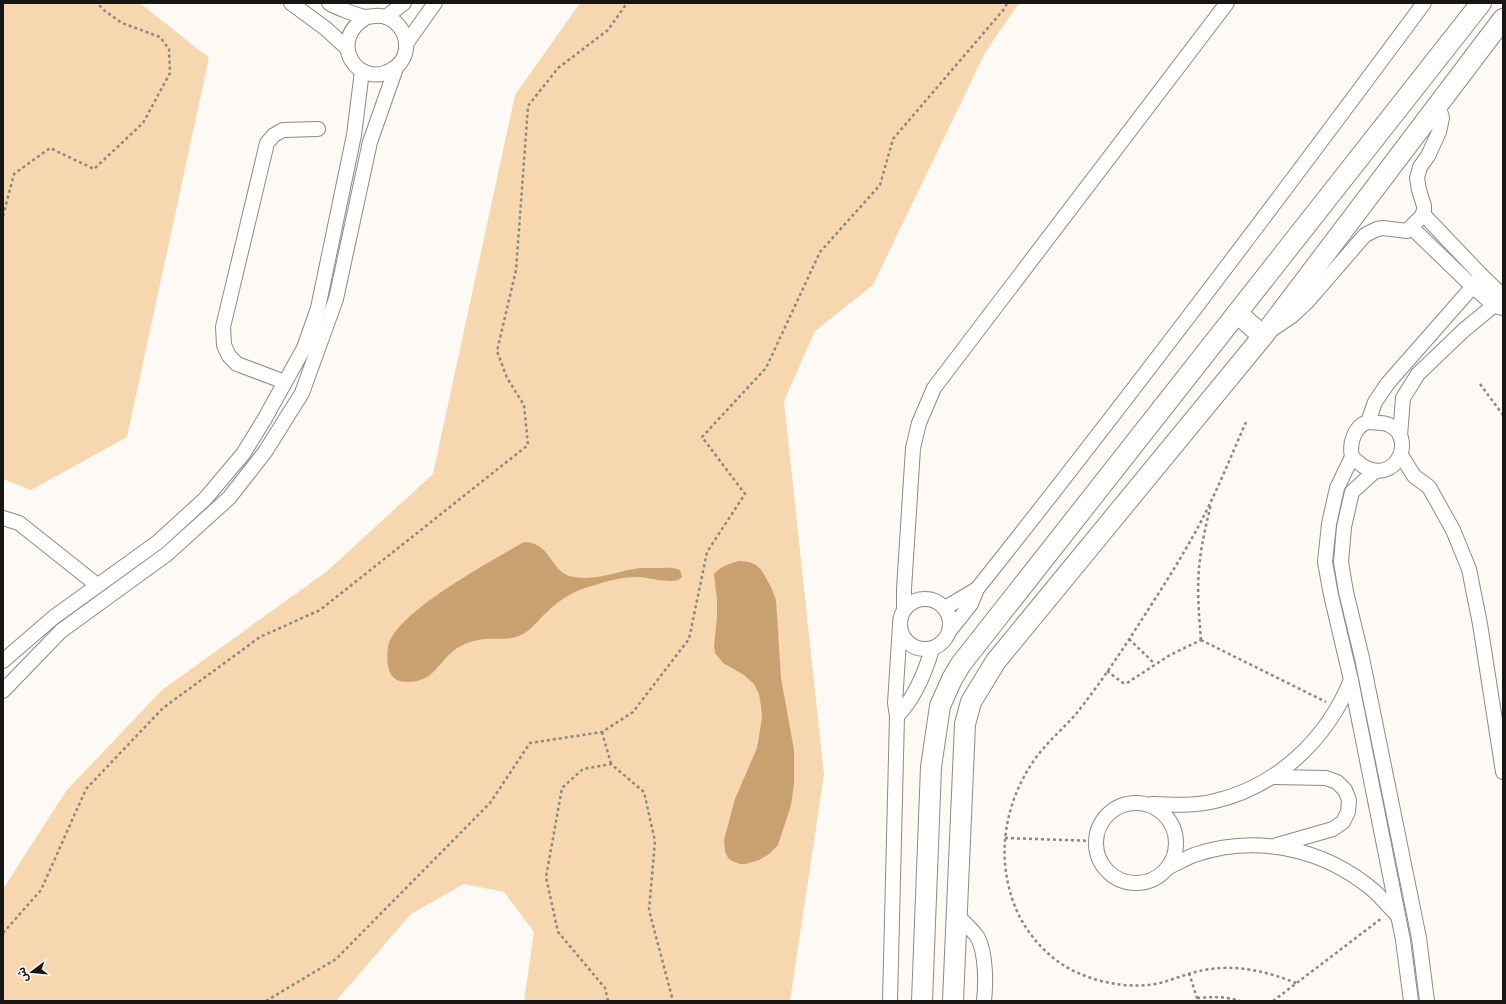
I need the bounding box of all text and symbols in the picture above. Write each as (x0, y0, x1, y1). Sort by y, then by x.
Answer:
north arrow (12, 952, 52, 992)
text: ش (15, 966, 31, 984)

